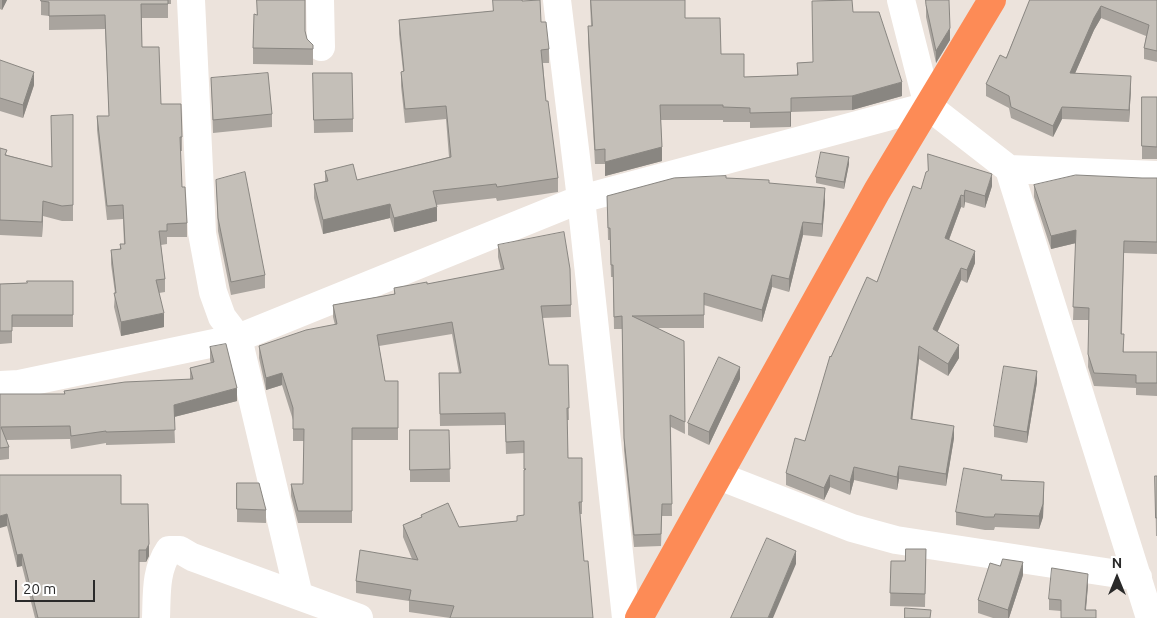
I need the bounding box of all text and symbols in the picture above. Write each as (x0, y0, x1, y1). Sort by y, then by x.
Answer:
north arrow (1092, 553, 1142, 603)
text: N (1112, 555, 1122, 571)
scale bar (18, 570, 98, 602)
text: 20 m (23, 580, 56, 597)

